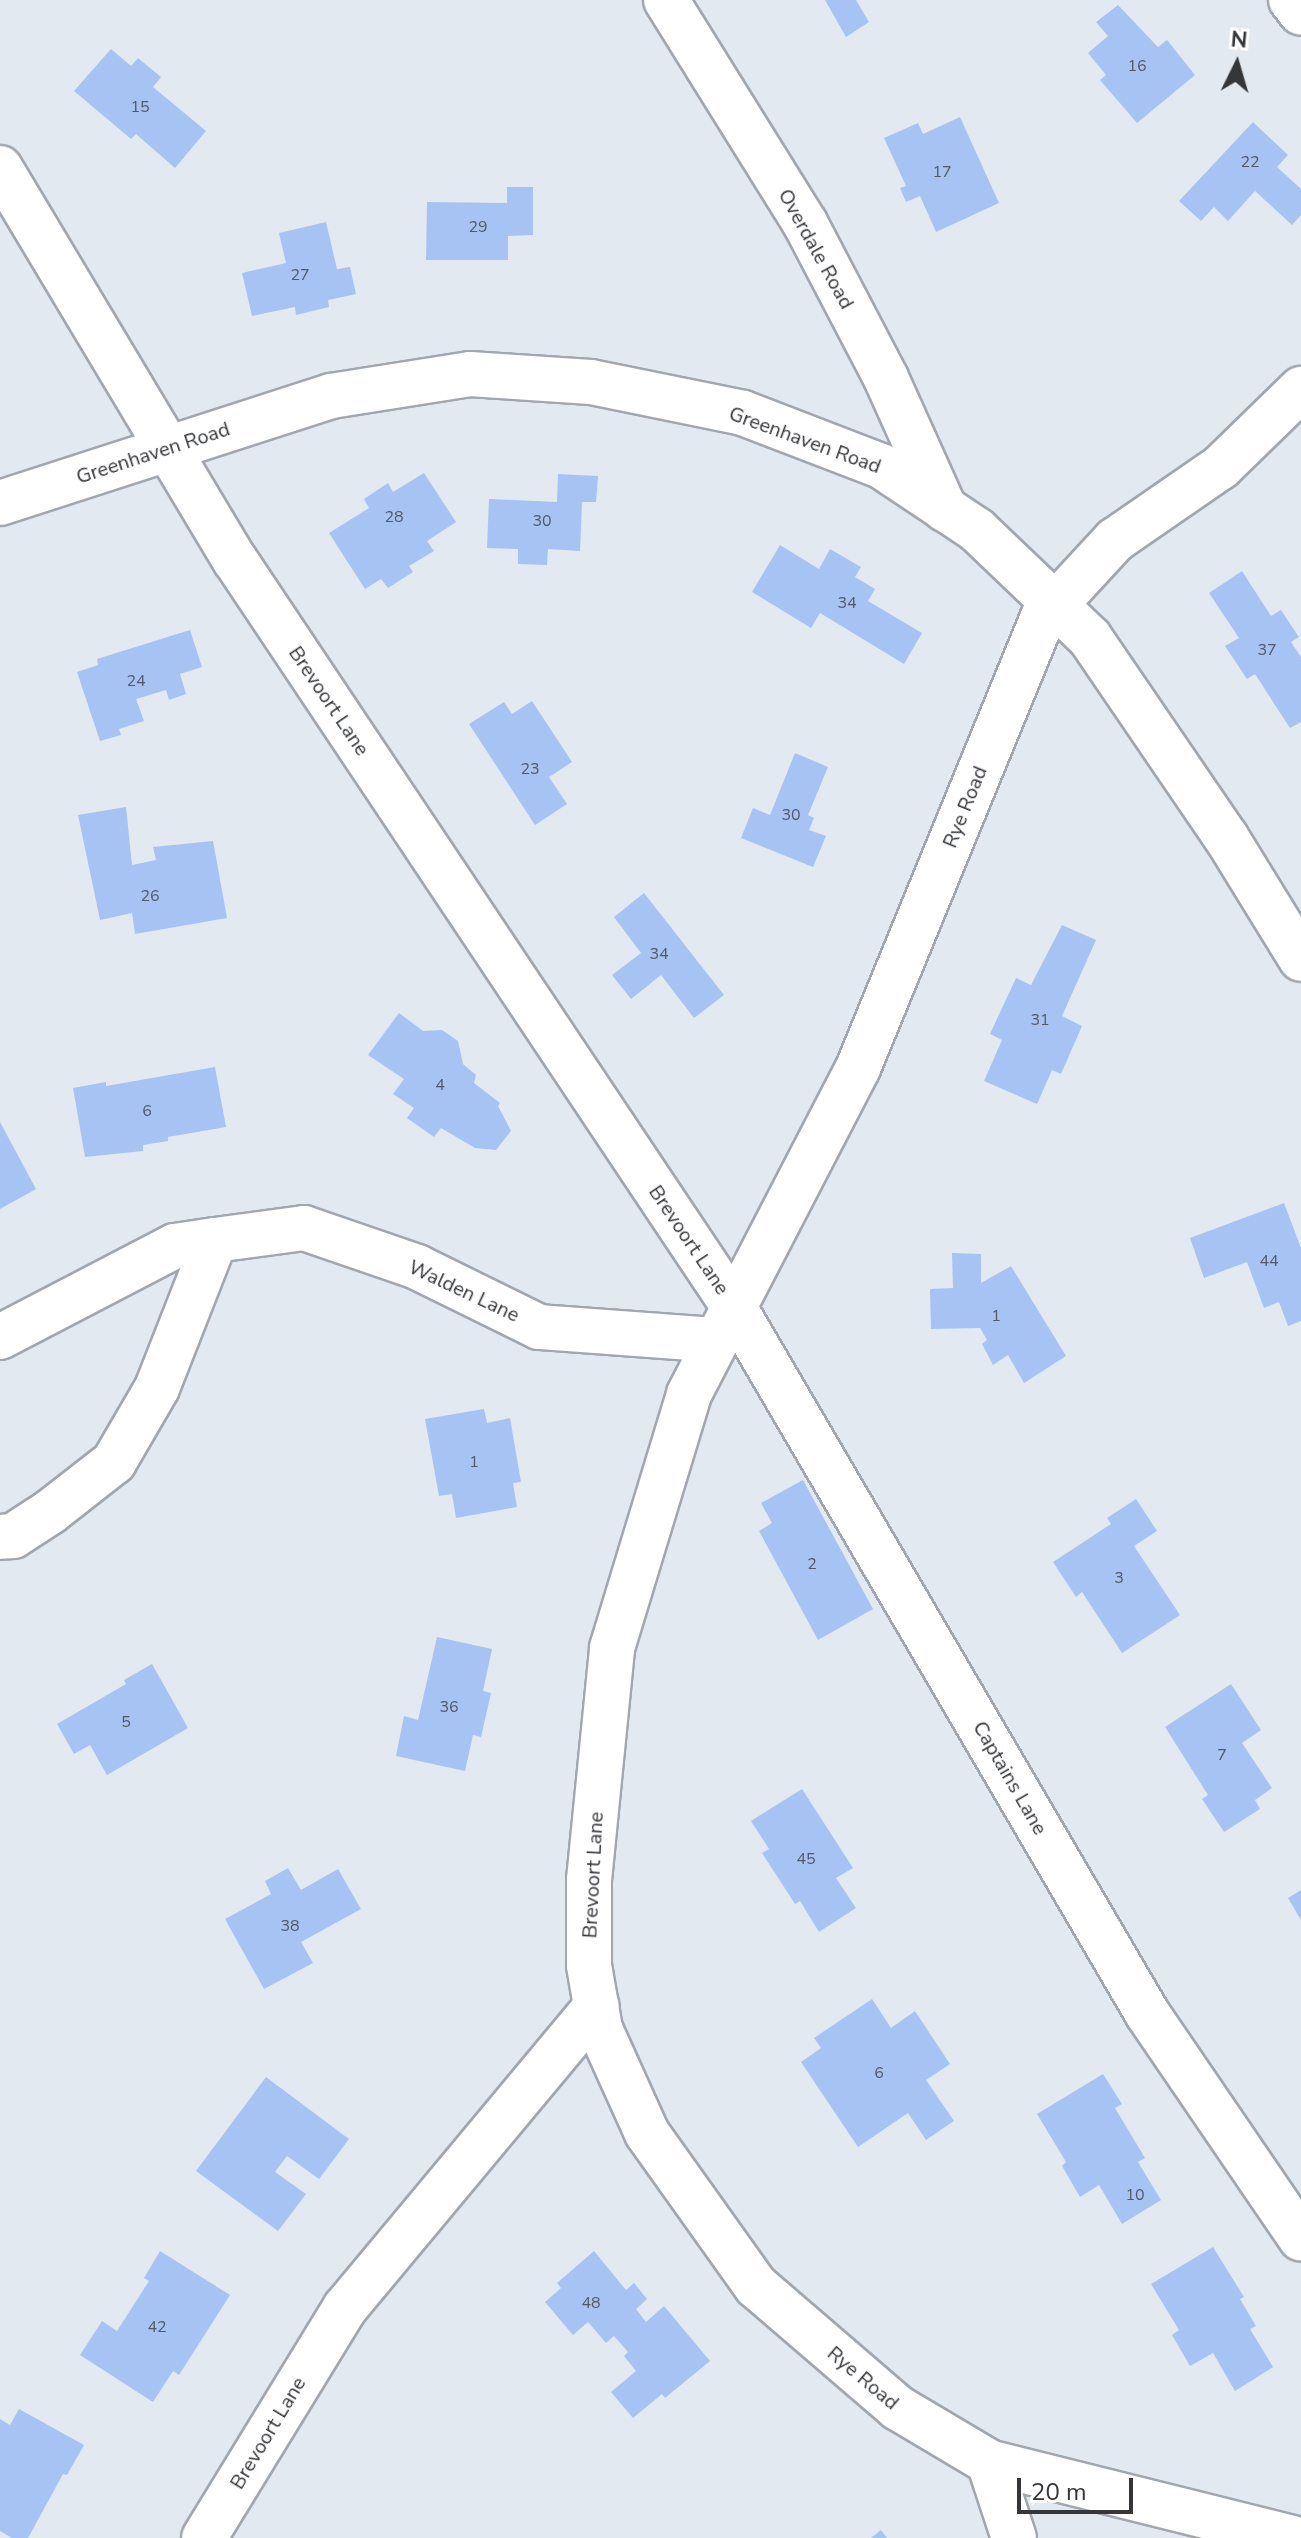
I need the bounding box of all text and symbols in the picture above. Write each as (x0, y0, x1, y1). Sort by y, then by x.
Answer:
north arrow (1197, 24, 1277, 104)
text: N (1230, 24, 1249, 56)
house number: 16 (1127, 56, 1147, 76)
house number: 15 (130, 97, 150, 117)
house number: 22 (1240, 152, 1260, 172)
house number: 17 (932, 162, 952, 182)
street label: Overdale Road (773, 185, 859, 313)
house number: 29 (468, 217, 488, 237)
house number: 27 (290, 265, 310, 285)
street label: Greenhaven Road (726, 401, 884, 479)
street label: Greenhaven Road (73, 417, 233, 489)
house number: 28 (384, 507, 404, 527)
house number: 30 (532, 511, 552, 531)
house number: 34 (837, 593, 857, 613)
house number: 37 (1257, 640, 1277, 660)
street label: Brevoort Lane (284, 642, 374, 760)
house number: 24 (126, 671, 146, 691)
house number: 23 (520, 759, 540, 779)
street label: Rye Road (938, 763, 992, 851)
house number: 30 (781, 805, 801, 825)
house number: 26 (140, 886, 160, 906)
house number: 34 (649, 944, 669, 964)
house number: 31 (1030, 1010, 1050, 1030)
house number: 4 (435, 1075, 445, 1095)
house number: 6 (142, 1101, 152, 1121)
street label: Brevoort Lane (644, 1181, 734, 1299)
house number: 44 (1259, 1251, 1279, 1271)
street label: Walden Lane (405, 1255, 523, 1327)
house number: 1 (991, 1306, 1001, 1326)
house number: 1 (469, 1452, 479, 1472)
house number: 2 (807, 1554, 817, 1574)
house number: 3 (1114, 1568, 1124, 1588)
house number: 36 (439, 1697, 459, 1717)
house number: 5 (121, 1712, 131, 1732)
street label: Captains Lane (968, 1717, 1052, 1839)
house number: 7 (1217, 1745, 1227, 1765)
street label: Brevoort Lane (578, 1811, 608, 1939)
house number: 45 (796, 1849, 816, 1869)
house number: 38 (280, 1916, 300, 1936)
house number: 6 (874, 2063, 884, 2083)
house number: 10 (1125, 2185, 1145, 2205)
house number: 48 (581, 2293, 601, 2313)
house number: 42 (147, 2317, 167, 2337)
street label: Rye Road (822, 2341, 904, 2415)
street label: Brevoort Lane (225, 2372, 311, 2494)
scale bar (1021, 2462, 1137, 2512)
text: 20 m (1031, 2476, 1087, 2508)

